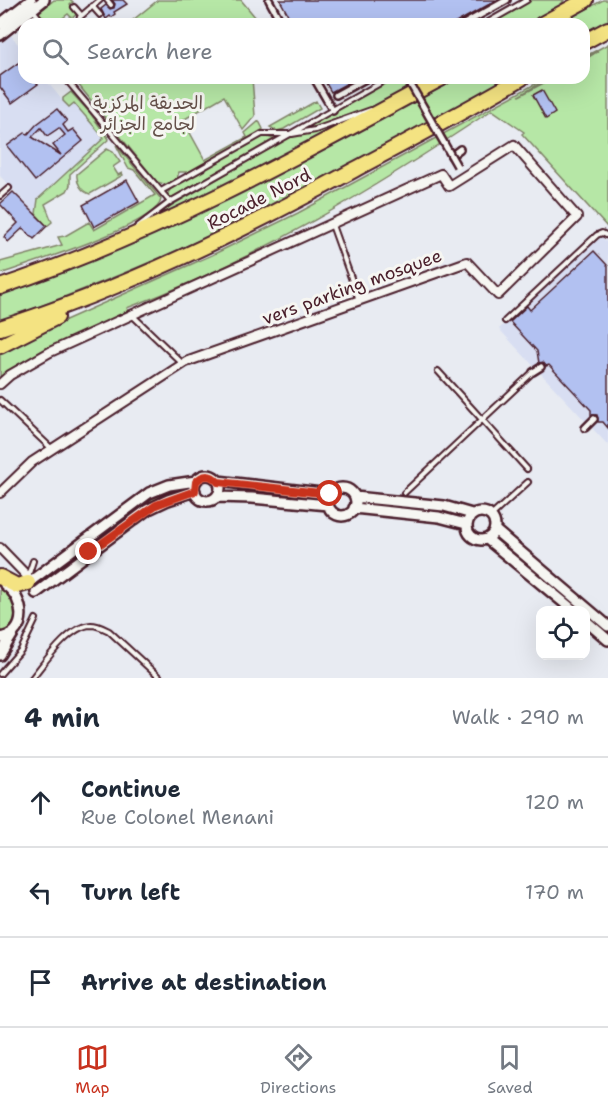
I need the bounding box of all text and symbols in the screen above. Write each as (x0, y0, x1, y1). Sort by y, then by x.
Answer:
search box (18, 18, 590, 84)
icon: search (39, 35, 72, 68)
text: Search here (87, 37, 213, 66)
park label: الحديقة المركزية لجامع الجزائر (93, 91, 203, 137)
street label: Rocade Nord (203, 163, 315, 235)
street label: vers parking mosquee (259, 243, 445, 331)
route start (316, 480, 342, 506)
route end (75, 538, 101, 564)
map controls (536, 606, 590, 660)
button: locate (536, 606, 590, 660)
text: 4 min (24, 700, 100, 735)
text: Walk · 290 m (452, 704, 584, 730)
text: Continue (81, 775, 181, 804)
icon: ahead (24, 786, 57, 819)
text: 120 m (525, 789, 584, 815)
text: Rue Colonel Menani (81, 804, 274, 830)
icon: left (24, 876, 57, 909)
text: Turn left (81, 878, 180, 907)
text: 170 m (525, 879, 584, 905)
icon: arrive (24, 966, 57, 999)
text: Arrive at destination (81, 968, 327, 997)
tab: Map (75, 1041, 110, 1098)
tab: Directions (260, 1041, 337, 1098)
tab: Saved (487, 1041, 533, 1098)

